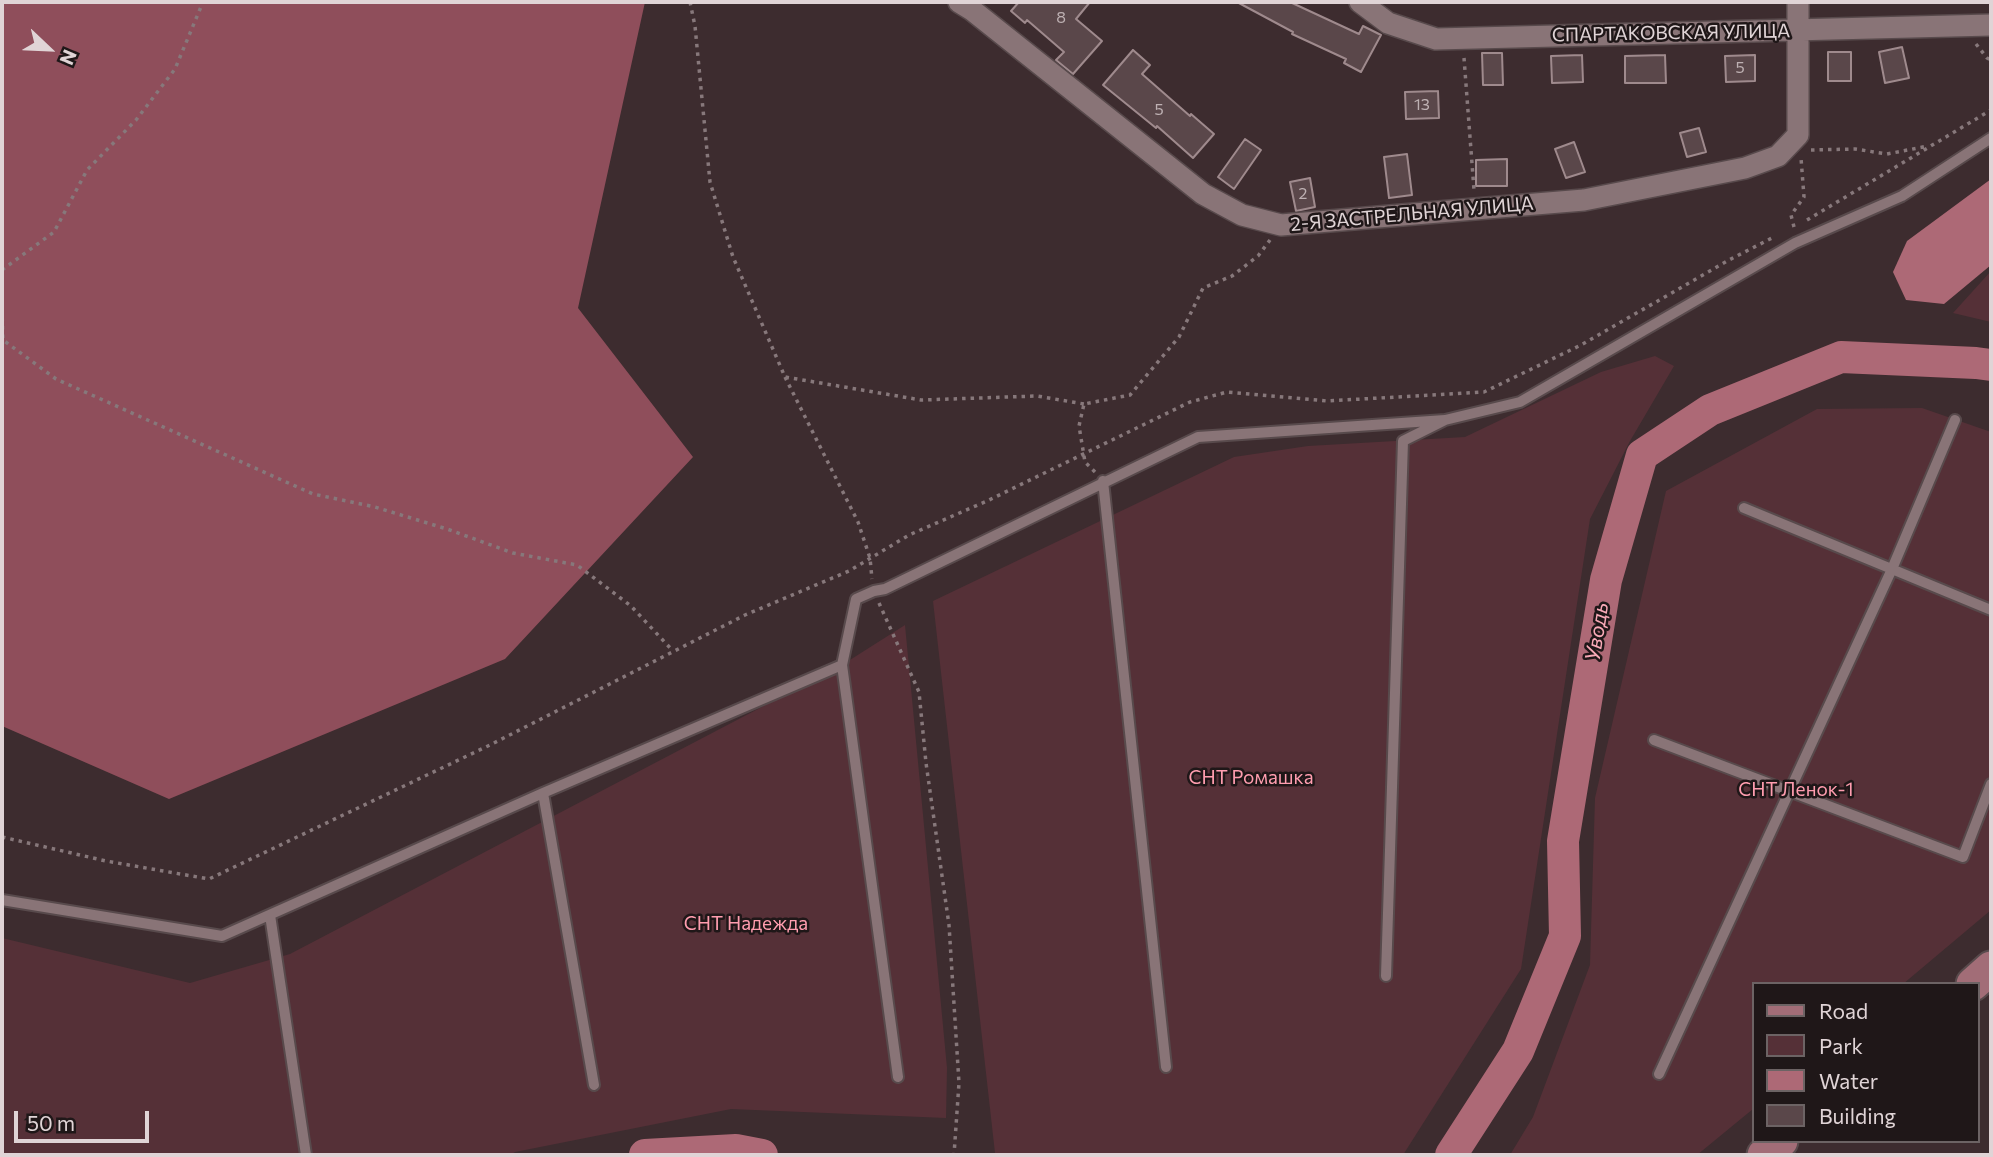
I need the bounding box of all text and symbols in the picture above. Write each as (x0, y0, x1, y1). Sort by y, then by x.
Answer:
house number: 8 (1056, 8, 1066, 28)
north arrow (14, 14, 84, 84)
street label: СПАРТАКОВСКАЯ УЛИЦА (1552, 20, 1790, 46)
text: N (55, 46, 82, 68)
house number: 5 (1735, 58, 1745, 78)
house number: 13 (1414, 95, 1430, 115)
house number: 5 (1154, 100, 1164, 120)
house number: 2 (1299, 184, 1307, 204)
street label: 2-Я ЗАСТРЕЛЬНАЯ УЛИЦА (1290, 192, 1534, 236)
water label: Уводь (1580, 601, 1614, 663)
park label: СНТ Ромашка (1188, 767, 1314, 789)
park label: СНТ Ленок-1 (1738, 779, 1854, 801)
park label: СНТ Надежда (684, 913, 808, 935)
legend (1752, 982, 1979, 1143)
text: Road (1819, 998, 1868, 1023)
text: Park (1819, 1033, 1863, 1058)
text: Water (1819, 1068, 1878, 1093)
scale bar (18, 1098, 152, 1142)
text: Building (1819, 1103, 1896, 1128)
text: 50 m (27, 1110, 75, 1135)

